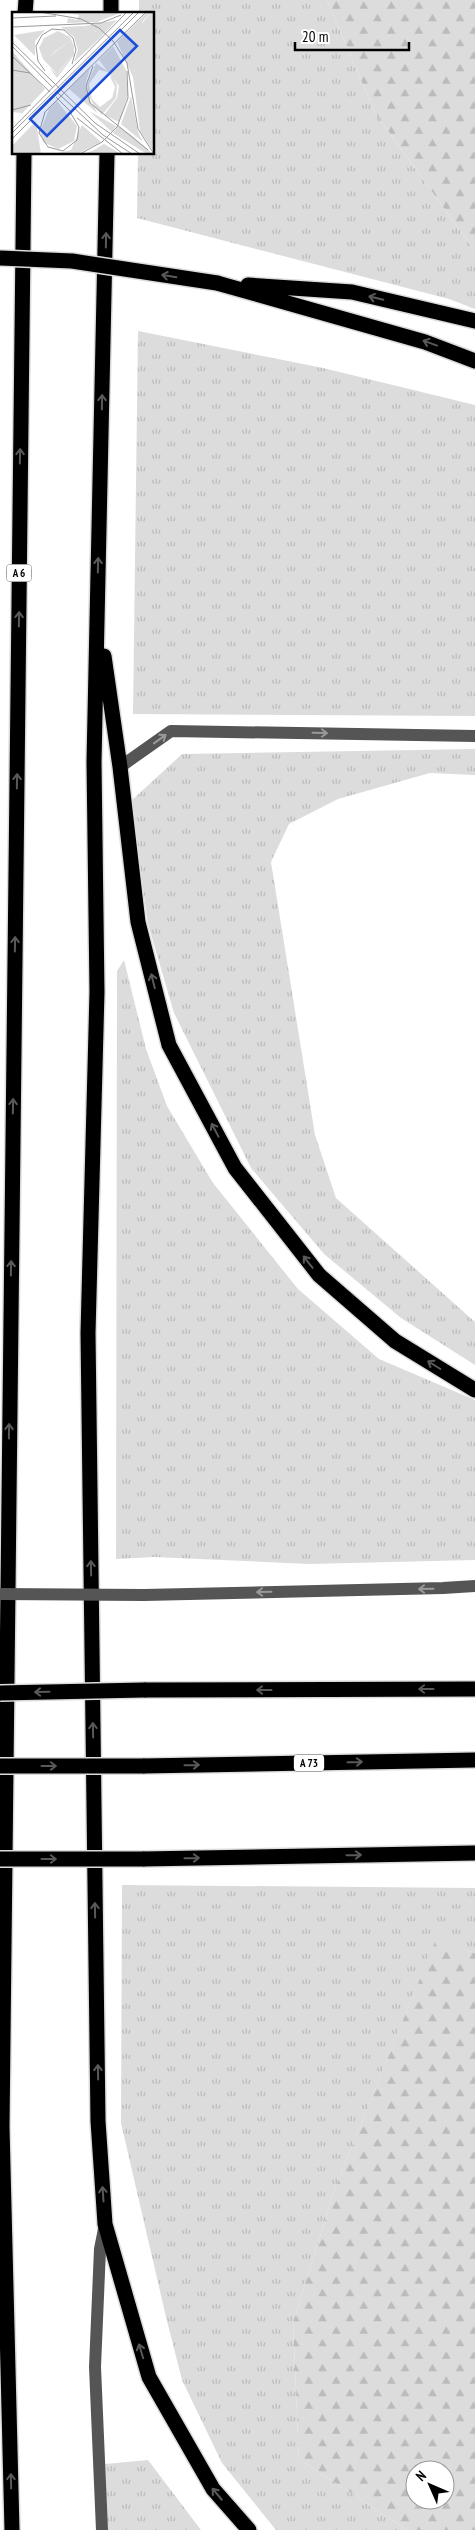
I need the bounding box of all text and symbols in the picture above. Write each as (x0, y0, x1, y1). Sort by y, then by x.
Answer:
inset map (12, 12, 155, 155)
scale bar (295, 20, 409, 52)
text: 20 m (302, 27, 328, 46)
one-way arrow (101, 232, 110, 248)
one-way arrow (161, 270, 177, 280)
one-way arrow (369, 293, 385, 302)
one-way arrow (422, 338, 438, 347)
one-way arrow (97, 394, 107, 410)
one-way arrow (16, 448, 25, 464)
one-way arrow (94, 557, 103, 573)
road number: A 6 (6, 564, 32, 582)
one-way arrow (14, 611, 24, 627)
one-way arrow (312, 729, 328, 738)
one-way arrow (153, 734, 167, 744)
one-way arrow (12, 773, 22, 790)
one-way arrow (10, 936, 20, 952)
one-way arrow (148, 974, 157, 990)
one-way arrow (8, 1098, 18, 1114)
one-way arrow (209, 1124, 219, 1138)
one-way arrow (303, 1256, 314, 1269)
one-way arrow (6, 1261, 16, 1277)
one-way arrow (427, 1359, 441, 1369)
one-way arrow (4, 1423, 14, 1440)
one-way arrow (86, 1560, 96, 1576)
one-way arrow (419, 1584, 435, 1594)
one-way arrow (256, 1588, 272, 1597)
one-way arrow (419, 1684, 435, 1694)
one-way arrow (256, 1685, 272, 1695)
one-way arrow (35, 1687, 51, 1697)
one-way arrow (88, 1722, 98, 1738)
road number: A 73 (294, 1755, 324, 1772)
one-way arrow (346, 1757, 362, 1767)
one-way arrow (184, 1760, 200, 1770)
one-way arrow (40, 1761, 56, 1771)
one-way arrow (346, 1850, 362, 1860)
one-way arrow (183, 1853, 199, 1863)
one-way arrow (40, 1854, 56, 1864)
one-way arrow (91, 1902, 100, 1918)
one-way arrow (93, 2065, 102, 2081)
one-way arrow (98, 2186, 107, 2202)
one-way arrow (136, 2343, 146, 2359)
north arrow (405, 2460, 455, 2510)
text: N (412, 2467, 430, 2485)
one-way arrow (6, 2474, 16, 2490)
one-way arrow (211, 2487, 223, 2500)

